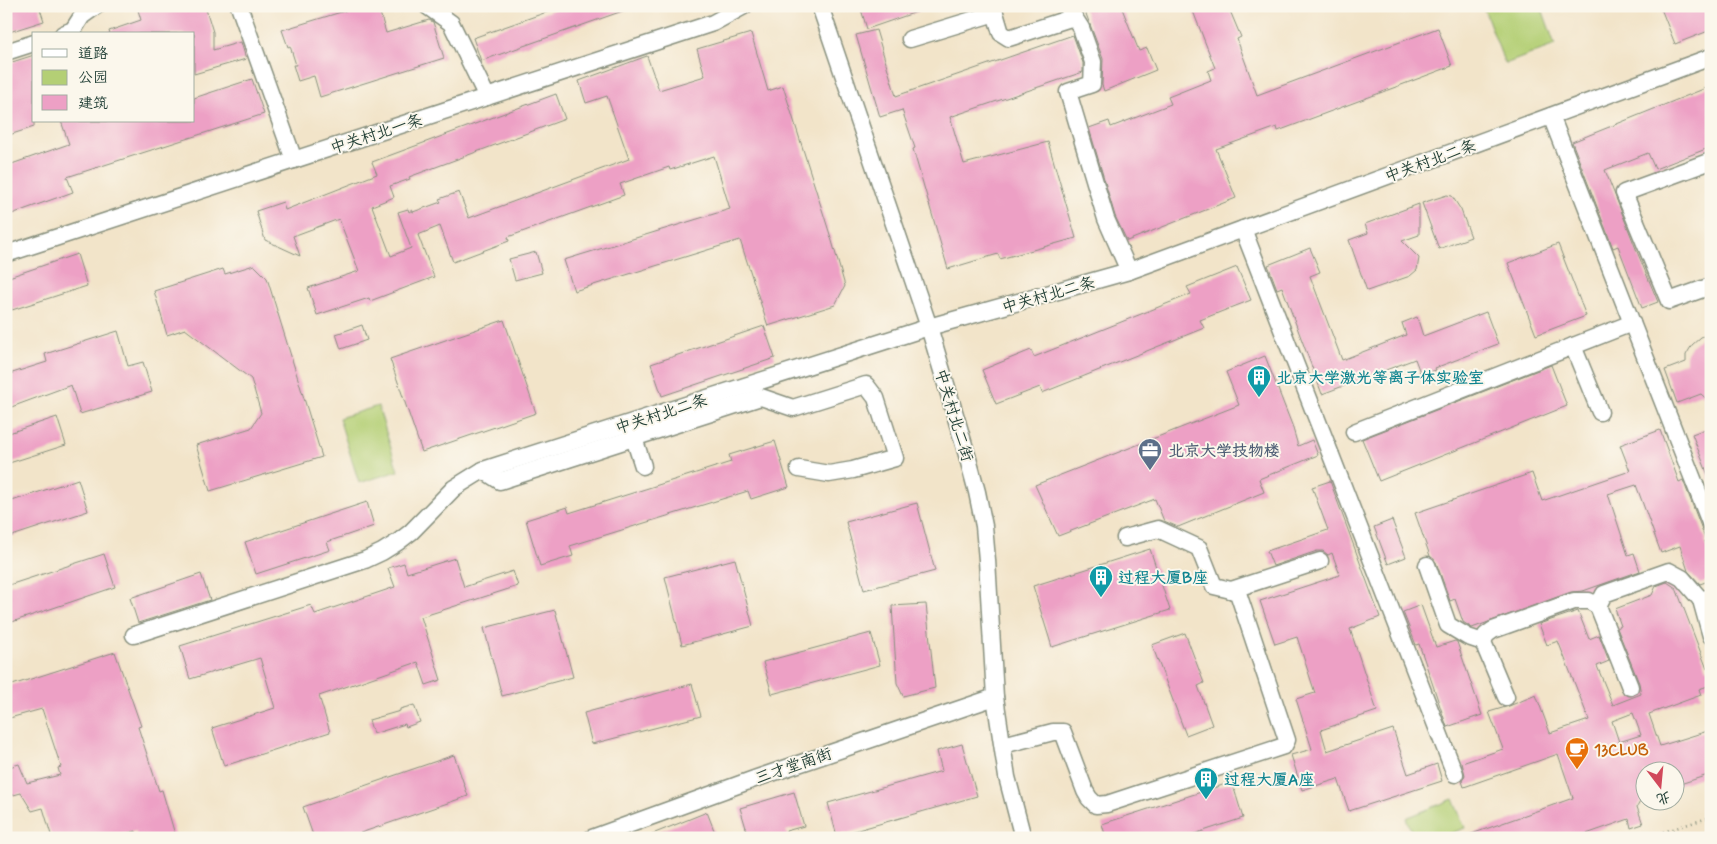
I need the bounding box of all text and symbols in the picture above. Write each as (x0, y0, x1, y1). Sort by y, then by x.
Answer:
legend (32, 32, 195, 122)
text: 道路 (78, 44, 108, 64)
text: 公园 (78, 68, 108, 88)
text: 建筑 (78, 94, 108, 114)
street label: 中关村北一条 (328, 110, 425, 159)
street label: 中关村北二条 (1382, 135, 1479, 188)
street label: 中关村北二条 (999, 272, 1097, 319)
building icon: 北京大学激光等离子体实验室 (1246, 364, 1272, 398)
street label: 中关村北二街 (929, 366, 978, 464)
place label: 北京大学激光等离子体实验室 (1276, 368, 1484, 389)
street label: 中关村北二条 (613, 390, 710, 439)
office icon: 北京大学技物楼 (1137, 437, 1163, 471)
place label: 北京大学技物楼 (1168, 441, 1280, 462)
building icon: 过程大厦B座 (1088, 564, 1114, 598)
place label: 过程大厦B座 (1118, 568, 1208, 589)
cafe icon: 13CLUB (1564, 736, 1590, 770)
place label: 13CLUB (1594, 740, 1649, 761)
street label: 三才堂南街 (752, 743, 835, 789)
north arrow (1634, 762, 1684, 812)
building icon: 过程大厦A座 (1193, 766, 1219, 800)
place label: 过程大厦A座 (1224, 770, 1314, 791)
text: 北 (1654, 787, 1673, 808)

